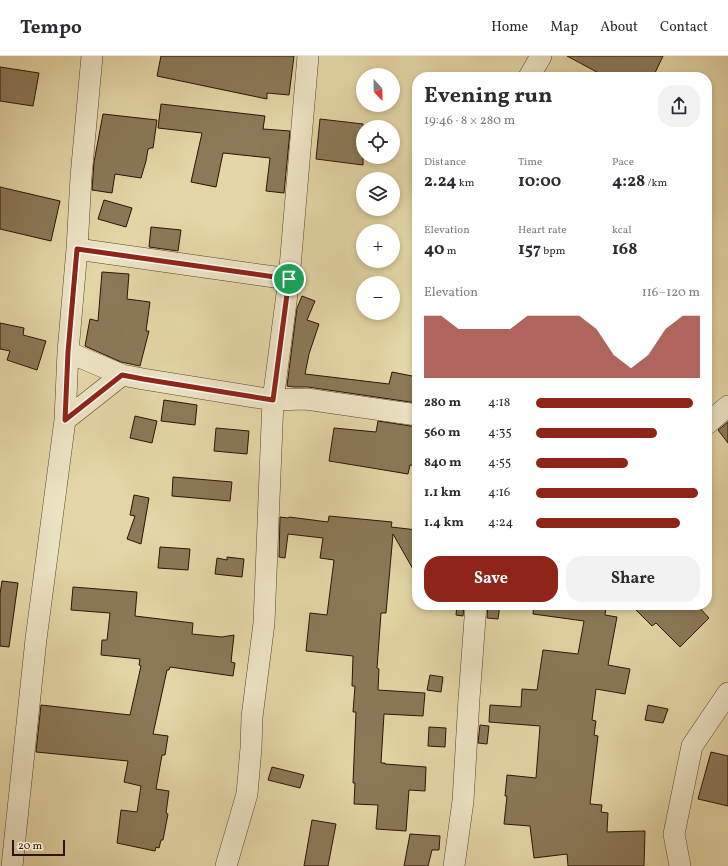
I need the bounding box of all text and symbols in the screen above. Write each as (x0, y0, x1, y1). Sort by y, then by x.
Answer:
text: Tempo (20, 15, 82, 41)
text: Home (491, 18, 528, 37)
text: Map (550, 18, 578, 37)
text: About (600, 18, 638, 37)
text: Contact (660, 18, 708, 37)
north arrow (356, 68, 400, 112)
map controls (356, 68, 400, 320)
text: Evening run (424, 81, 553, 112)
button: share (658, 85, 700, 127)
text: 19:46 · 8 × 280 m (424, 112, 515, 130)
button: locate (356, 120, 400, 164)
text: Distance (424, 155, 466, 170)
text: Time (518, 155, 542, 170)
text: Pace (612, 155, 634, 170)
text: 2.24 (424, 170, 457, 193)
text: 10:00 (518, 170, 561, 193)
text: 4:28 (612, 170, 645, 193)
button: layers (356, 172, 400, 216)
text: km (457, 176, 475, 191)
text: /km (645, 176, 667, 191)
text: Elevation (424, 223, 470, 238)
text: Heart rate (518, 223, 567, 238)
text: kcal (612, 223, 632, 238)
button: + (356, 224, 400, 268)
text: 40 (424, 238, 444, 261)
text: 157 (518, 238, 541, 261)
text: 168 (612, 238, 637, 261)
text: m (444, 244, 456, 259)
text: bpm (541, 244, 565, 259)
pin (272, 262, 306, 296)
icon: arrive (278, 268, 300, 290)
button: − (356, 276, 400, 320)
text: Elevation (424, 284, 478, 302)
text: 116–120 m (642, 284, 700, 302)
text: 280 m (424, 394, 461, 412)
text: 4:18 (488, 394, 510, 412)
text: 560 m (424, 424, 461, 442)
text: 4:35 (488, 424, 512, 442)
text: 840 m (424, 454, 462, 472)
text: 4:55 (488, 454, 511, 472)
text: 1.1 km (424, 484, 461, 502)
text: 4:16 (488, 484, 510, 502)
text: 1.4 km (424, 514, 464, 532)
text: 4:24 (488, 514, 513, 532)
button: Save (424, 556, 558, 602)
button: Share (566, 556, 700, 602)
scale bar (12, 838, 65, 857)
text: 20 m (18, 839, 42, 854)

